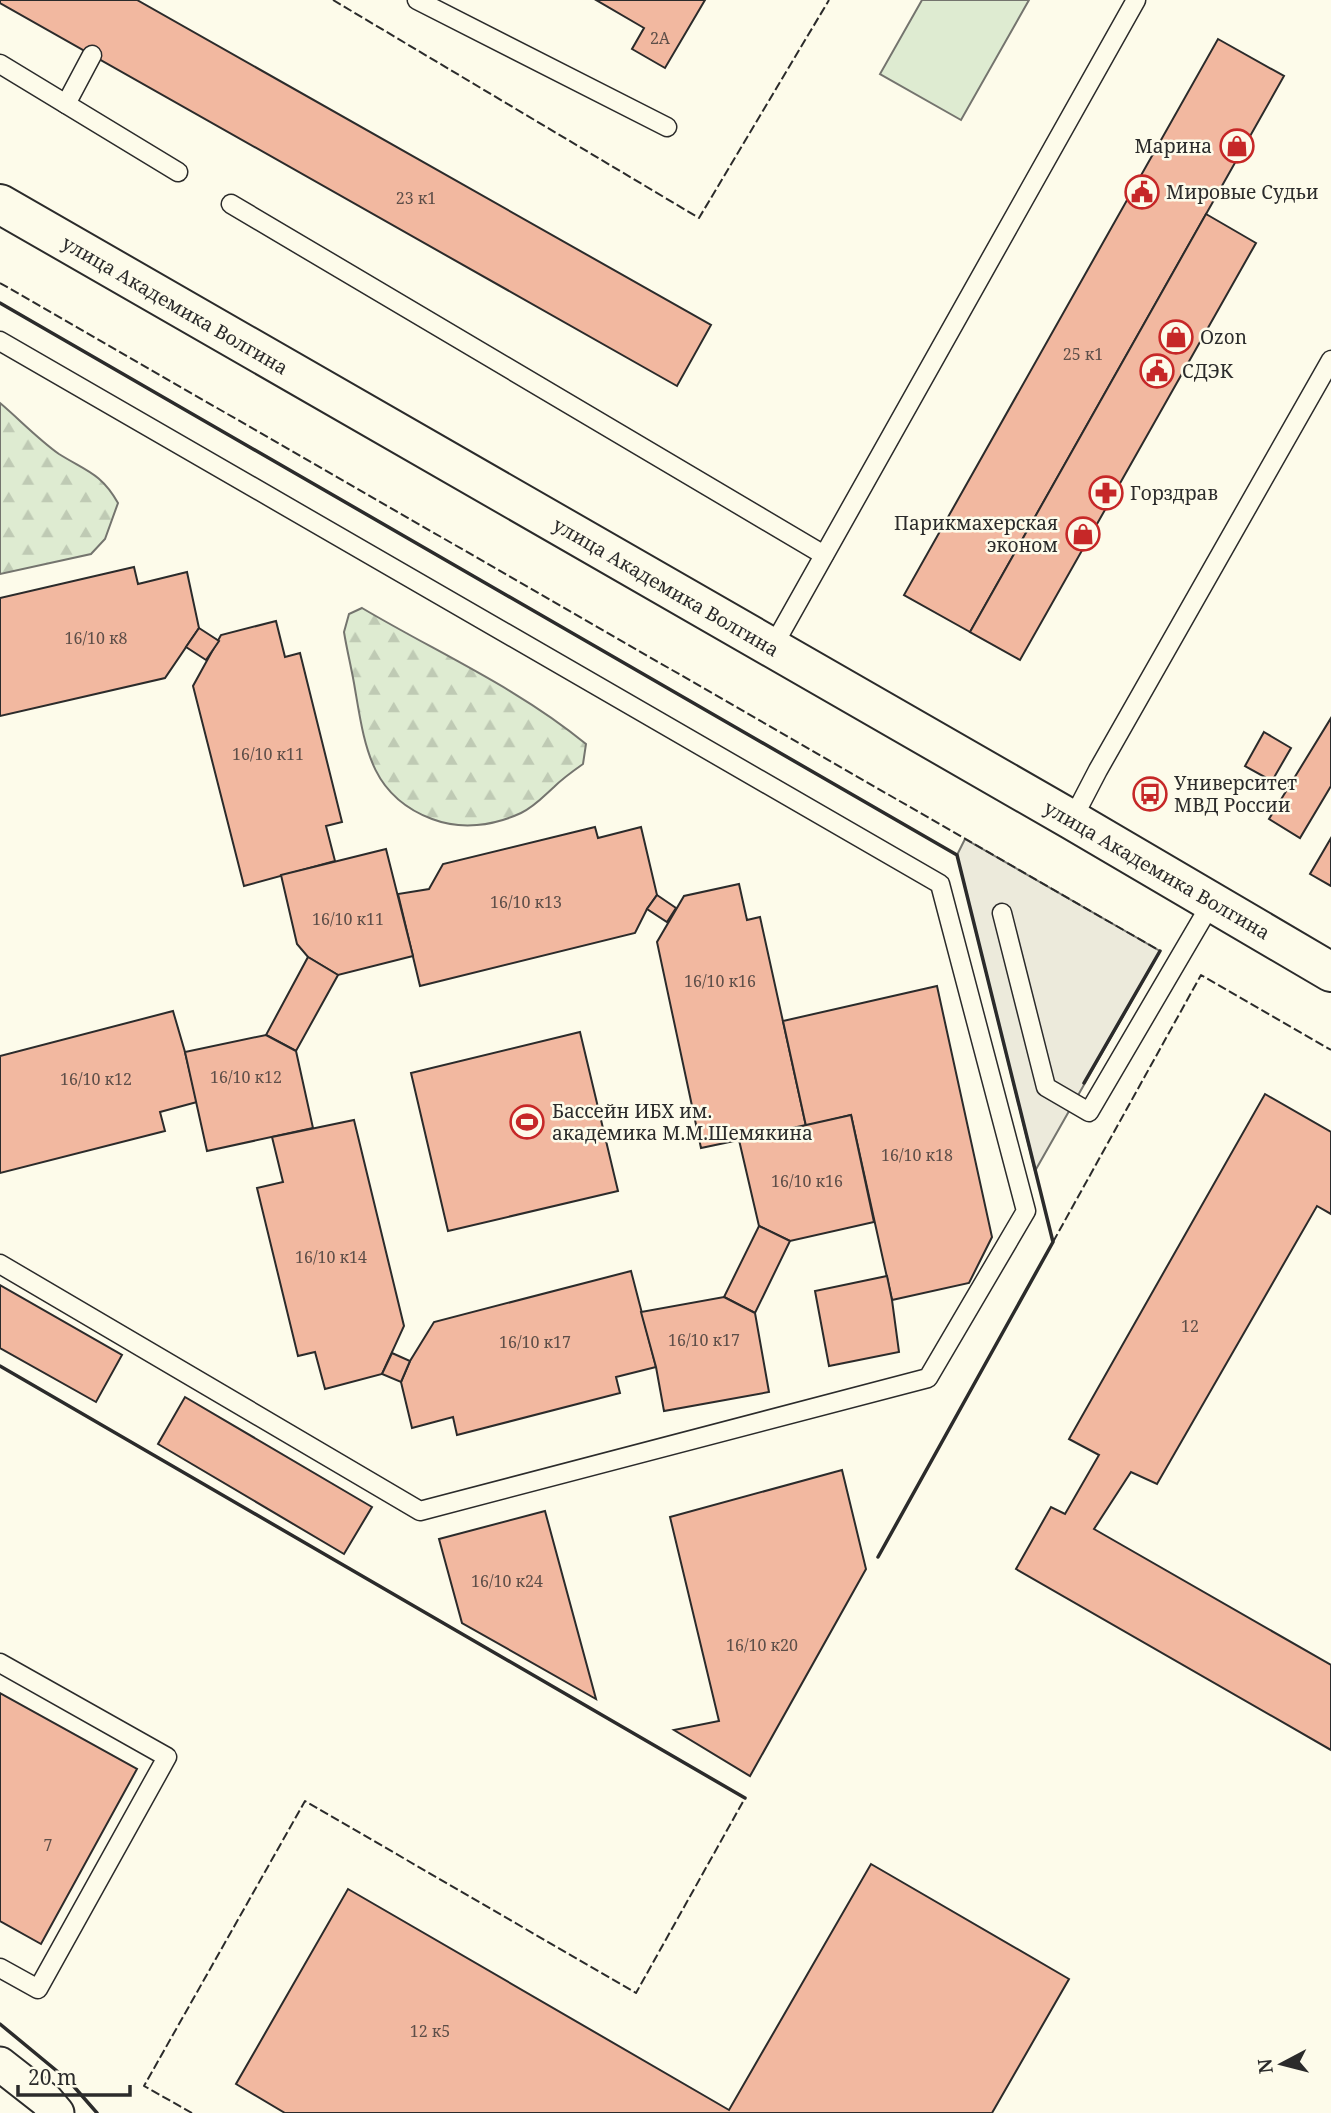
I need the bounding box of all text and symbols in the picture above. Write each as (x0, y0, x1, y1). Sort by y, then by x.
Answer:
house number: 2А (650, 27, 671, 49)
shop icon: Марина (1218, 127, 1256, 165)
place label: Марина (1135, 133, 1212, 159)
public building icon: Мировые Судьи (1123, 173, 1161, 211)
place label: Мировые Судьи (1166, 179, 1319, 205)
house number: 23 к1 (396, 187, 436, 209)
street label: улица Академика Волгина (57, 229, 293, 381)
shop icon: Ozon (1157, 318, 1195, 356)
place label: Ozon (1200, 324, 1247, 350)
house number: 25 к1 (1063, 343, 1103, 365)
public building icon: СДЭК (1138, 352, 1176, 390)
place label: СДЭК (1182, 358, 1234, 384)
pharmacy icon: Горздрав (1087, 474, 1125, 512)
place label: Горздрав (1130, 480, 1218, 506)
place label: Парикмахерская эконом (894, 510, 1058, 558)
street label: улица Академика Волгина (548, 511, 784, 663)
shop icon: Парикмахерская эконом (1064, 515, 1102, 553)
house number: 16/10 к8 (65, 627, 128, 649)
house number: 16/10 к11 (232, 743, 304, 765)
place label: Университет МВД России (1174, 770, 1297, 818)
bus stop icon: Университет МВД России (1131, 775, 1169, 813)
street label: улица Академика Волгина (1039, 794, 1275, 946)
house number: 16/10 к13 (490, 891, 562, 913)
house number: 16/10 к11 (312, 908, 384, 930)
house number: 16/10 к16 (684, 970, 756, 992)
house number: 16/10 к12 (210, 1066, 282, 1088)
house number: 16/10 к12 (60, 1068, 132, 1090)
place label: Бассейн ИБХ им. академика М.М.Шемякина (552, 1098, 813, 1146)
sports icon: Бассейн ИБХ им. академика М.М.Шемякина (508, 1103, 546, 1141)
house number: 16/10 к18 (881, 1144, 953, 1166)
house number: 16/10 к16 (771, 1170, 843, 1192)
house number: 16/10 к14 (295, 1246, 367, 1268)
house number: 12 (1181, 1315, 1199, 1337)
house number: 16/10 к17 (668, 1329, 740, 1351)
house number: 16/10 к17 (499, 1331, 571, 1353)
house number: 16/10 к24 (471, 1570, 543, 1592)
house number: 16/10 к20 (726, 1634, 798, 1656)
house number: 7 (44, 1834, 53, 1856)
house number: 12 к5 (410, 2020, 450, 2042)
north arrow (1247, 2029, 1317, 2099)
scale bar (18, 2054, 130, 2098)
text: N (1251, 2057, 1279, 2075)
text: 20 m (28, 2063, 77, 2091)

